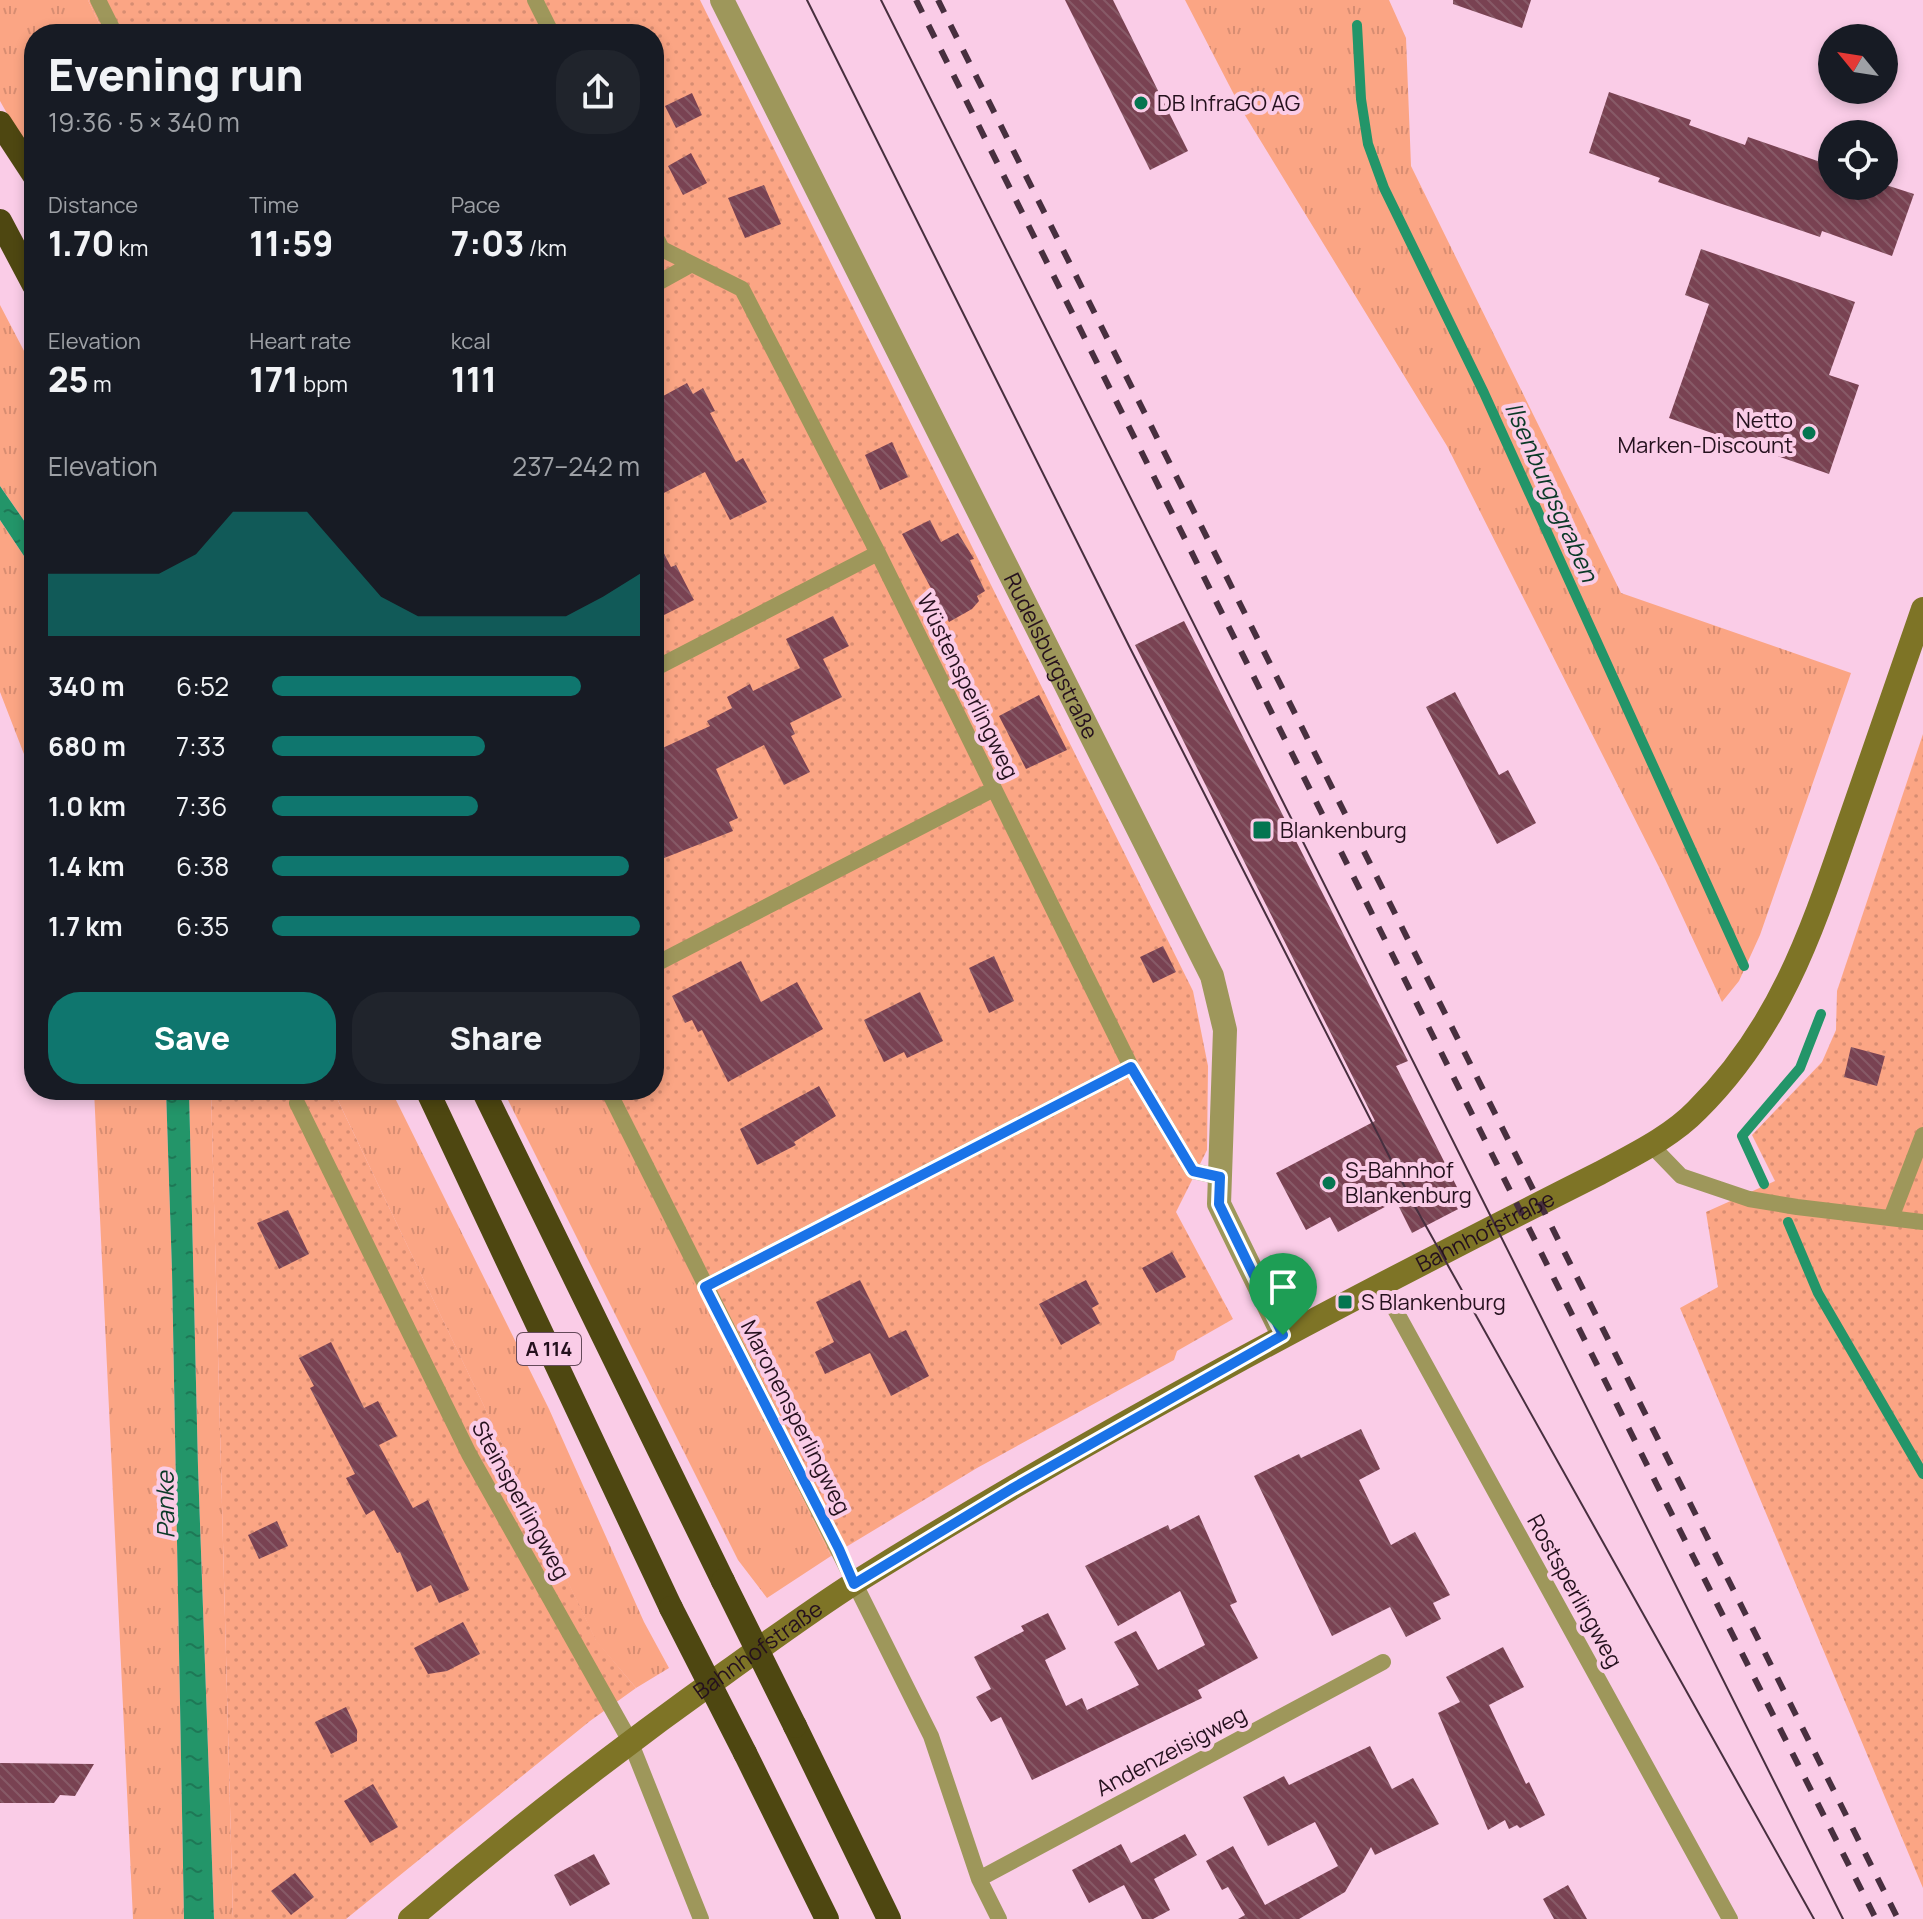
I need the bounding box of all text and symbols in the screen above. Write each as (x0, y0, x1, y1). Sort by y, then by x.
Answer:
north arrow (1818, 24, 1898, 104)
map controls (1818, 24, 1898, 200)
text: Evening run (48, 44, 304, 104)
button: share (556, 50, 640, 134)
place label: DB InfraGO AG (1157, 88, 1300, 118)
marker: DB InfraGO AG (1132, 94, 1150, 112)
text: 19:36 · 5 × 340 m (48, 104, 240, 140)
button: locate (1818, 120, 1898, 200)
text: Distance (48, 190, 138, 220)
text: Time (249, 190, 299, 220)
text: Pace (451, 190, 500, 220)
text: 1.70 (48, 220, 114, 266)
text: 11:59 (249, 220, 334, 266)
text: 7:03 (451, 220, 524, 266)
text: km (114, 233, 148, 263)
text: /km (524, 233, 567, 263)
text: Elevation (48, 326, 141, 356)
text: Heart rate (249, 326, 351, 356)
text: kcal (451, 326, 491, 356)
text: 25 (48, 356, 89, 402)
text: 171 (249, 356, 299, 402)
text: 111 (451, 356, 497, 402)
text: m (89, 369, 112, 399)
text: bpm (299, 369, 348, 399)
water label: Ilsenburgsgraben (1498, 397, 1607, 587)
place label: Netto Marken-Discount (1618, 405, 1793, 460)
marker: Netto Marken-Discount (1800, 424, 1818, 442)
text: Elevation (48, 448, 158, 484)
text: 237–242 m (512, 448, 640, 484)
street label: Rudelsburgstraße (997, 568, 1106, 744)
street label: Wüstensperlingweg (910, 588, 1026, 784)
text: 340 m (48, 668, 125, 704)
text: 6:52 (176, 668, 229, 704)
text: 680 m (48, 728, 126, 764)
text: 7:33 (176, 728, 226, 764)
text: 1.0 km (48, 788, 126, 824)
text: 7:36 (176, 788, 227, 824)
place label: Blankenburg (1280, 815, 1407, 845)
marker: Blankenburg (1251, 819, 1273, 841)
text: 1.4 km (48, 848, 125, 884)
text: 6:38 (176, 848, 229, 884)
text: 1.7 km (48, 908, 123, 944)
text: 6:35 (176, 908, 229, 944)
button: Save (48, 992, 336, 1084)
button: Share (352, 992, 640, 1084)
place label: S-Bahnhof Blankenburg (1345, 1155, 1472, 1210)
marker: S-Bahnhof Blankenburg (1320, 1174, 1338, 1192)
street label: Bahnhofstraße (1411, 1183, 1560, 1279)
pin (1249, 1253, 1317, 1335)
icon: arrive (1261, 1265, 1305, 1309)
place label: S Blankenburg (1361, 1287, 1506, 1317)
marker: S Blankenburg (1336, 1293, 1354, 1311)
street label: Maronensperlingweg (734, 1315, 858, 1519)
road number: A 114 (517, 1333, 581, 1365)
street label: Steinsperlingweg (465, 1415, 577, 1585)
water label: Panke (147, 1469, 182, 1539)
street label: Rostsperlingweg (1520, 1509, 1630, 1673)
street label: Bahnhofstraße (687, 1593, 828, 1706)
street label: Andenzeisigweg (1091, 1699, 1251, 1803)

